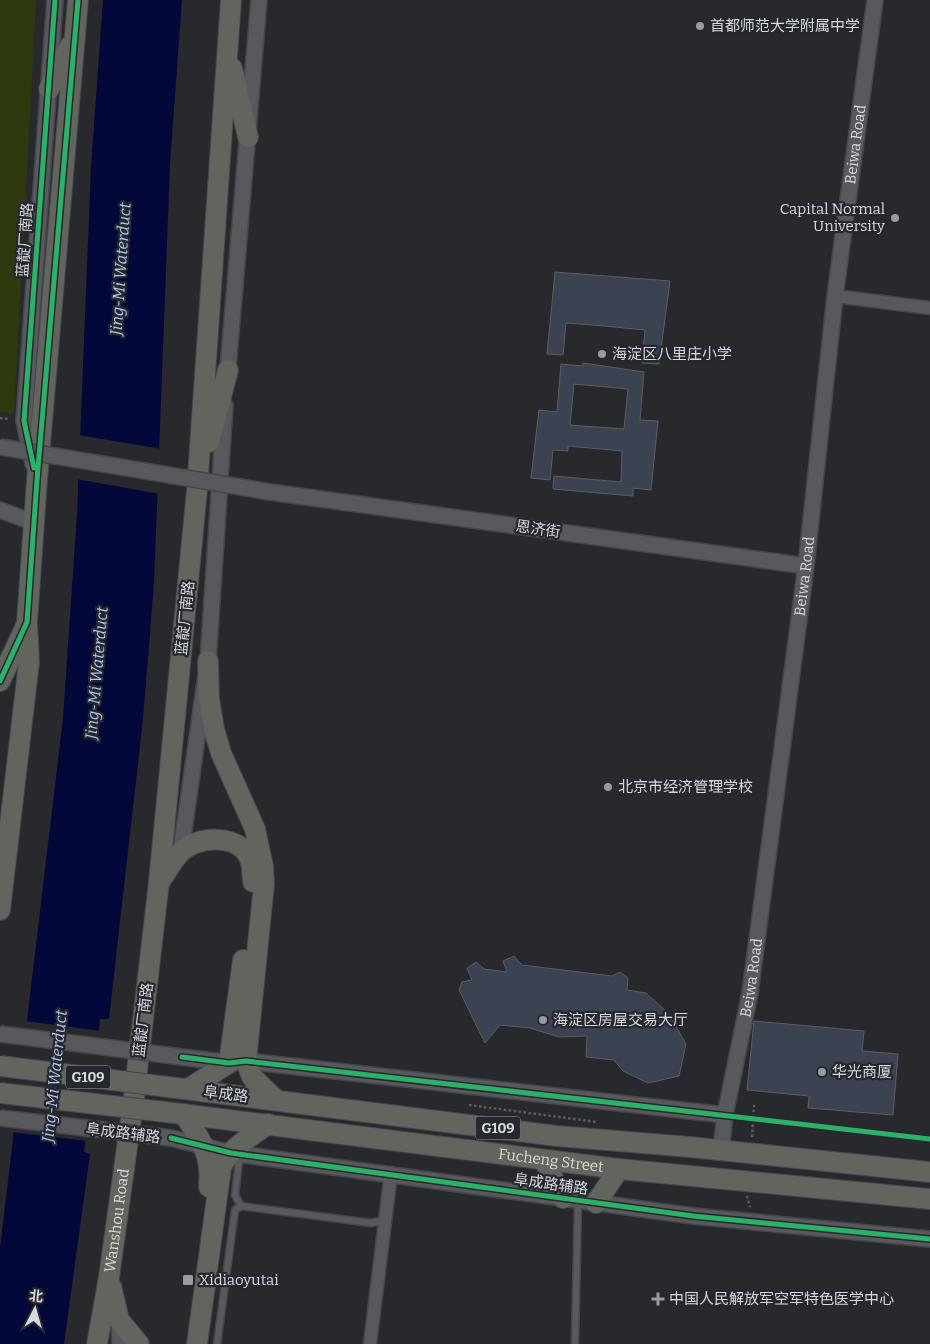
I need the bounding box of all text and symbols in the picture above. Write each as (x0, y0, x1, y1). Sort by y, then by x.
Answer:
place label: 首都师范大学附属中学 (710, 17, 860, 35)
marker: 首都师范大学附属中学 (694, 20, 706, 32)
street label: Beiwa Road (841, 103, 870, 185)
place label: Capital Normal University (780, 200, 885, 235)
street label: 蓝靛厂南路 (13, 202, 37, 278)
water label: Jing-Mi Waterduct (106, 202, 135, 338)
marker: Capital Normal University (889, 212, 901, 224)
place label: 海淀区八里庄小学 (612, 345, 732, 363)
marker: 海淀区八里庄小学 (596, 348, 608, 360)
street label: 恩济街 (514, 517, 562, 541)
street label: Beiwa Road (791, 535, 818, 617)
street label: 蓝靛厂南路 (172, 580, 198, 656)
water label: Jing-Mi Waterduct (81, 606, 112, 742)
place label: 北京市经济管理学校 (618, 778, 753, 796)
marker: 北京市经济管理学校 (602, 781, 614, 793)
street label: Beiwa Road (736, 937, 766, 1019)
street label: 蓝靛厂南路 (129, 982, 157, 1058)
water label: Jing-Mi Waterduct (38, 1009, 71, 1145)
place label: 海淀区房屋交易大厅 (553, 1011, 688, 1029)
marker: 海淀区房屋交易大厅 (537, 1014, 549, 1026)
place label: 华光商厦 (832, 1063, 892, 1081)
road number: G109 (66, 1066, 110, 1088)
marker: 华光商厦 (816, 1066, 828, 1078)
street label: 阜成路 (203, 1082, 249, 1106)
road number: G109 (476, 1116, 520, 1140)
street label: 阜成路辅路 (85, 1119, 161, 1147)
street label: Fucheng Street (497, 1145, 605, 1176)
street label: Wanshou Road (101, 1167, 133, 1274)
street label: 阜成路辅路 (513, 1170, 589, 1198)
place label: Xidiaoyutai (199, 1271, 279, 1289)
marker: Xidiaoyutai (181, 1273, 195, 1287)
north arrow (10, 1284, 60, 1334)
text: 北 (28, 1287, 44, 1306)
place label: 中国人民解放军空军特色医学中心 (669, 1290, 894, 1308)
marker: 中国人民解放军空军特色医学中心 (651, 1292, 665, 1306)

